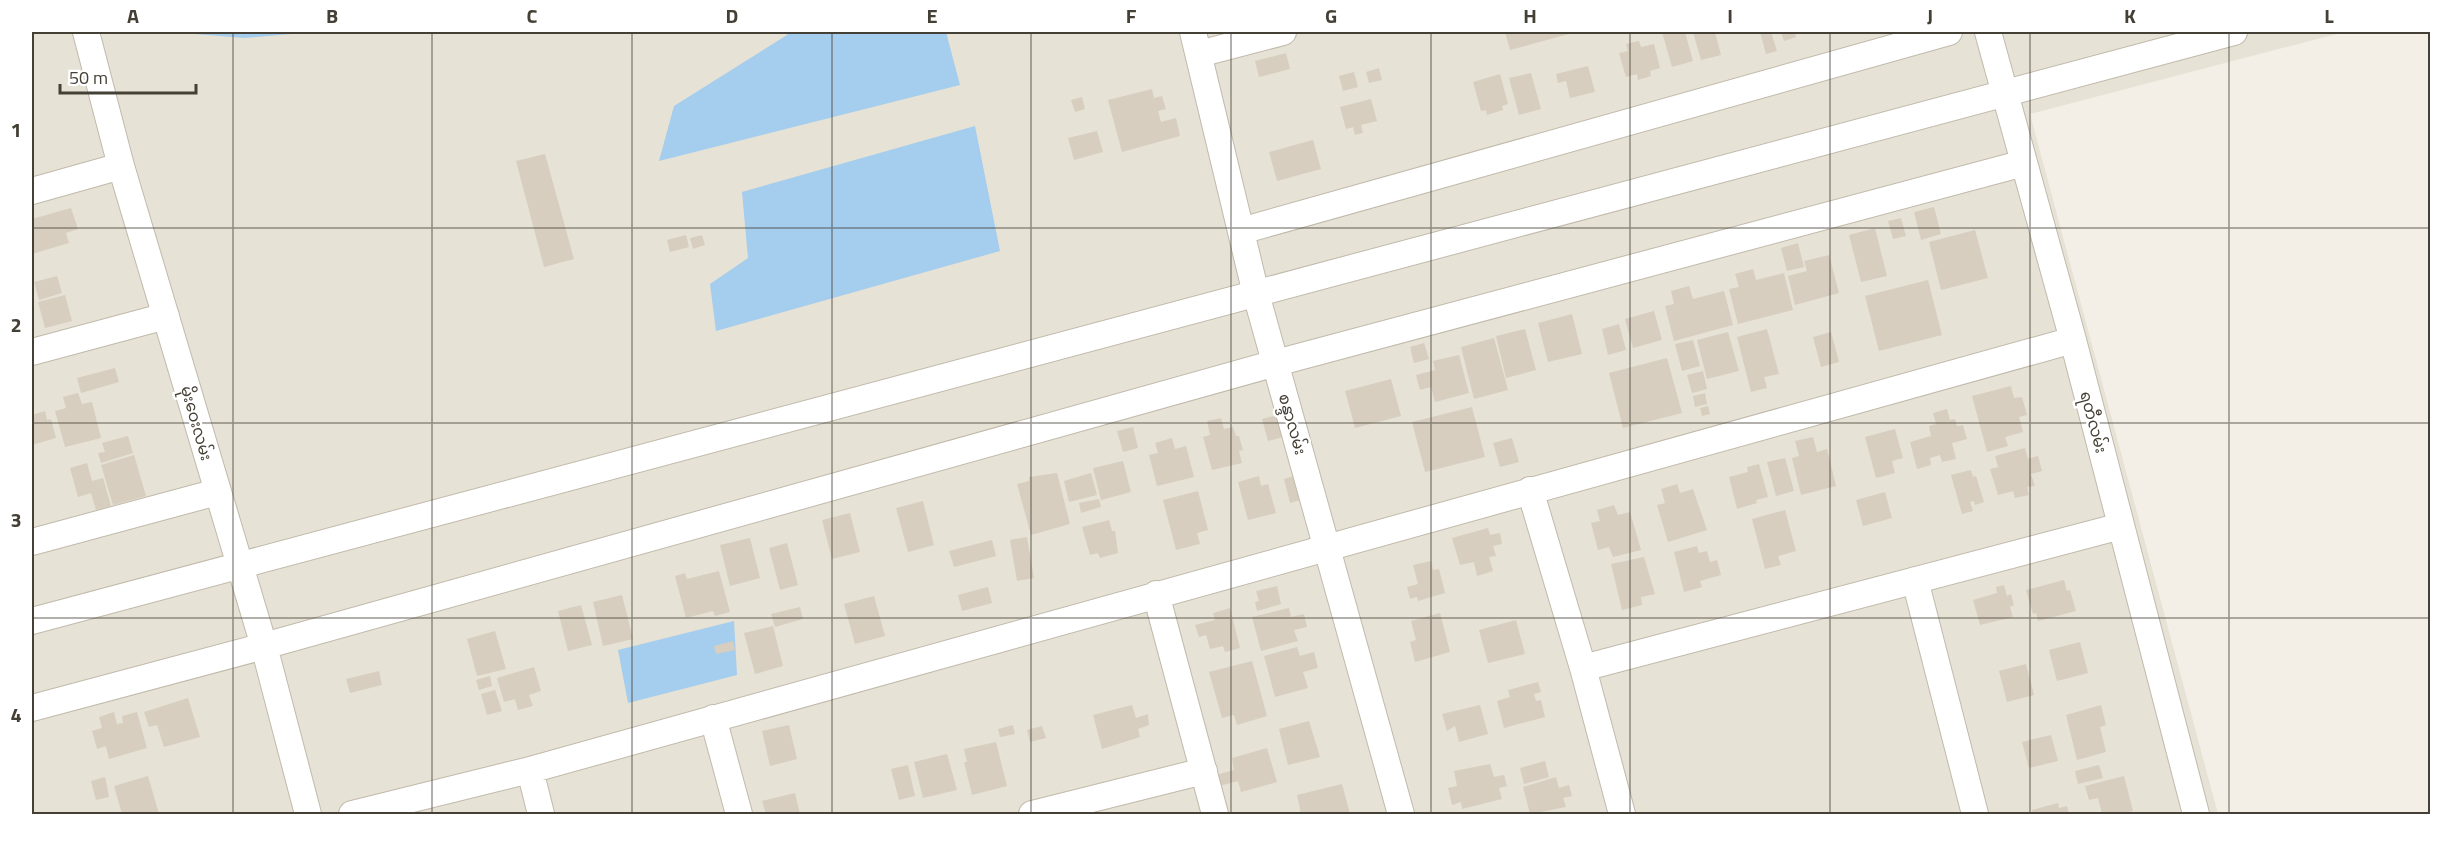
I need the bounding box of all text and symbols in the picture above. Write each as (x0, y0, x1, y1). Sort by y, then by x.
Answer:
text: A (127, 0, 139, 31)
text: B (326, 0, 338, 31)
text: C (527, 0, 538, 31)
text: D (726, 0, 738, 31)
text: E (926, 0, 938, 31)
text: F (1126, 0, 1137, 31)
text: G (1325, 0, 1337, 31)
text: H (1523, 0, 1537, 31)
text: I (1727, 0, 1733, 31)
text: J (1927, 0, 1933, 31)
text: K (2124, 0, 2136, 31)
text: L (2324, 0, 2334, 31)
scale bar (60, 57, 196, 95)
text: 50 m (69, 64, 108, 91)
text: 1 (10, 114, 22, 145)
text: 2 (10, 309, 22, 340)
street label: မိုးဝေးလမ်း (172, 383, 219, 464)
street label: ရတီလမ်း (2072, 388, 2114, 456)
street label: စန္ဒာလမ်း (1271, 391, 1313, 458)
text: 3 (10, 504, 22, 535)
text: 4 (10, 699, 22, 730)

